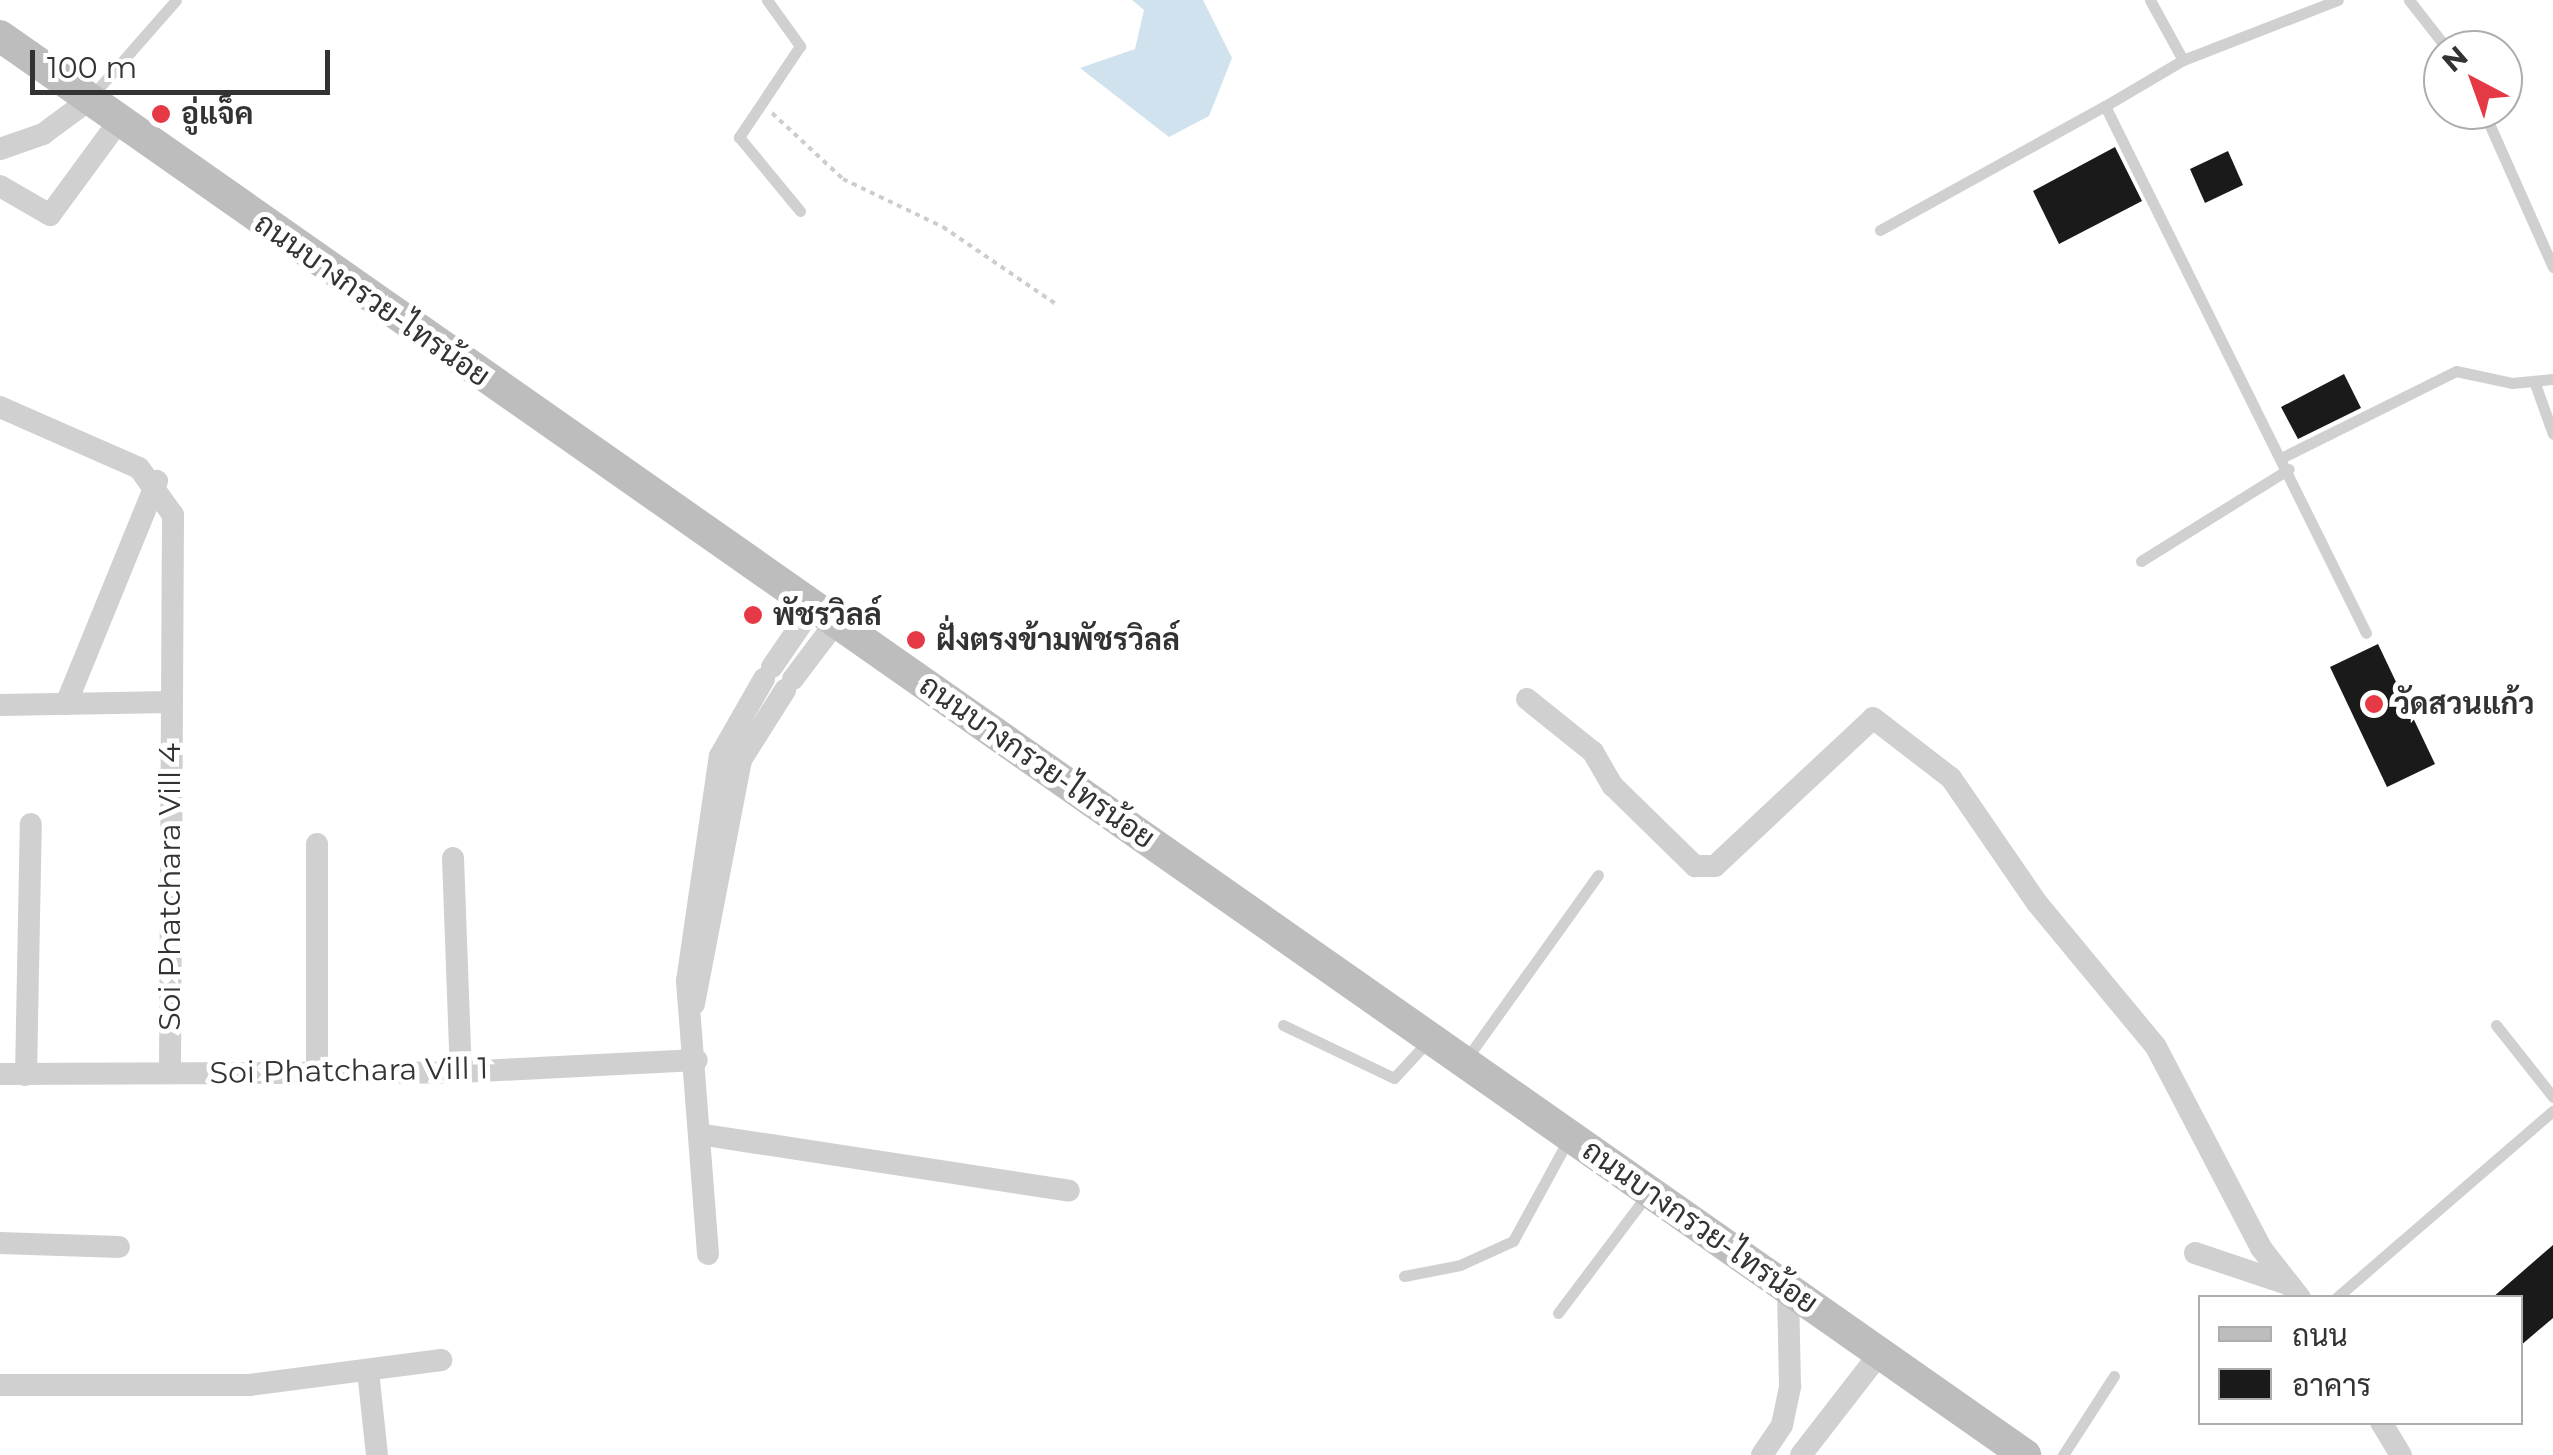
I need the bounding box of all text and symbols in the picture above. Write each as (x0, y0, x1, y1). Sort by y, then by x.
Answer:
scale bar (35, 30, 335, 92)
north arrow (2423, 30, 2523, 130)
text: N (2435, 39, 2474, 79)
text: 100 m (47, 49, 137, 86)
place label: อู่แจ็ค (181, 96, 253, 132)
marker: อู่แจ็ค (150, 103, 172, 125)
street label: ถนนบางกรวย-ไทรน้อย (248, 205, 496, 395)
place label: พัชรวิลล์ (773, 597, 882, 633)
marker: พัชรวิลล์ (742, 604, 764, 626)
place label: ฝั่งตรงข้ามพัชรวิลล์ (936, 622, 1180, 658)
marker: ฝั่งตรงข้ามพัชรวิลล์ (905, 629, 927, 651)
street label: ถนนบางกรวย-ไทรน้อย (913, 667, 1161, 857)
place label: วัดสวนแก้ว (2394, 686, 2534, 722)
marker: วัดสวนแก้ว (2363, 693, 2385, 715)
street label: Soi Phatchara Vill 4 (152, 743, 188, 1031)
street label: Soi Phatchara Vill 1 (209, 1051, 489, 1091)
street label: ถนนบางกรวย-ไทรน้อย (1576, 1132, 1824, 1322)
legend (2198, 1295, 2523, 1425)
text: ถนน (2292, 1317, 2348, 1354)
text: อาคาร (2292, 1367, 2371, 1404)

